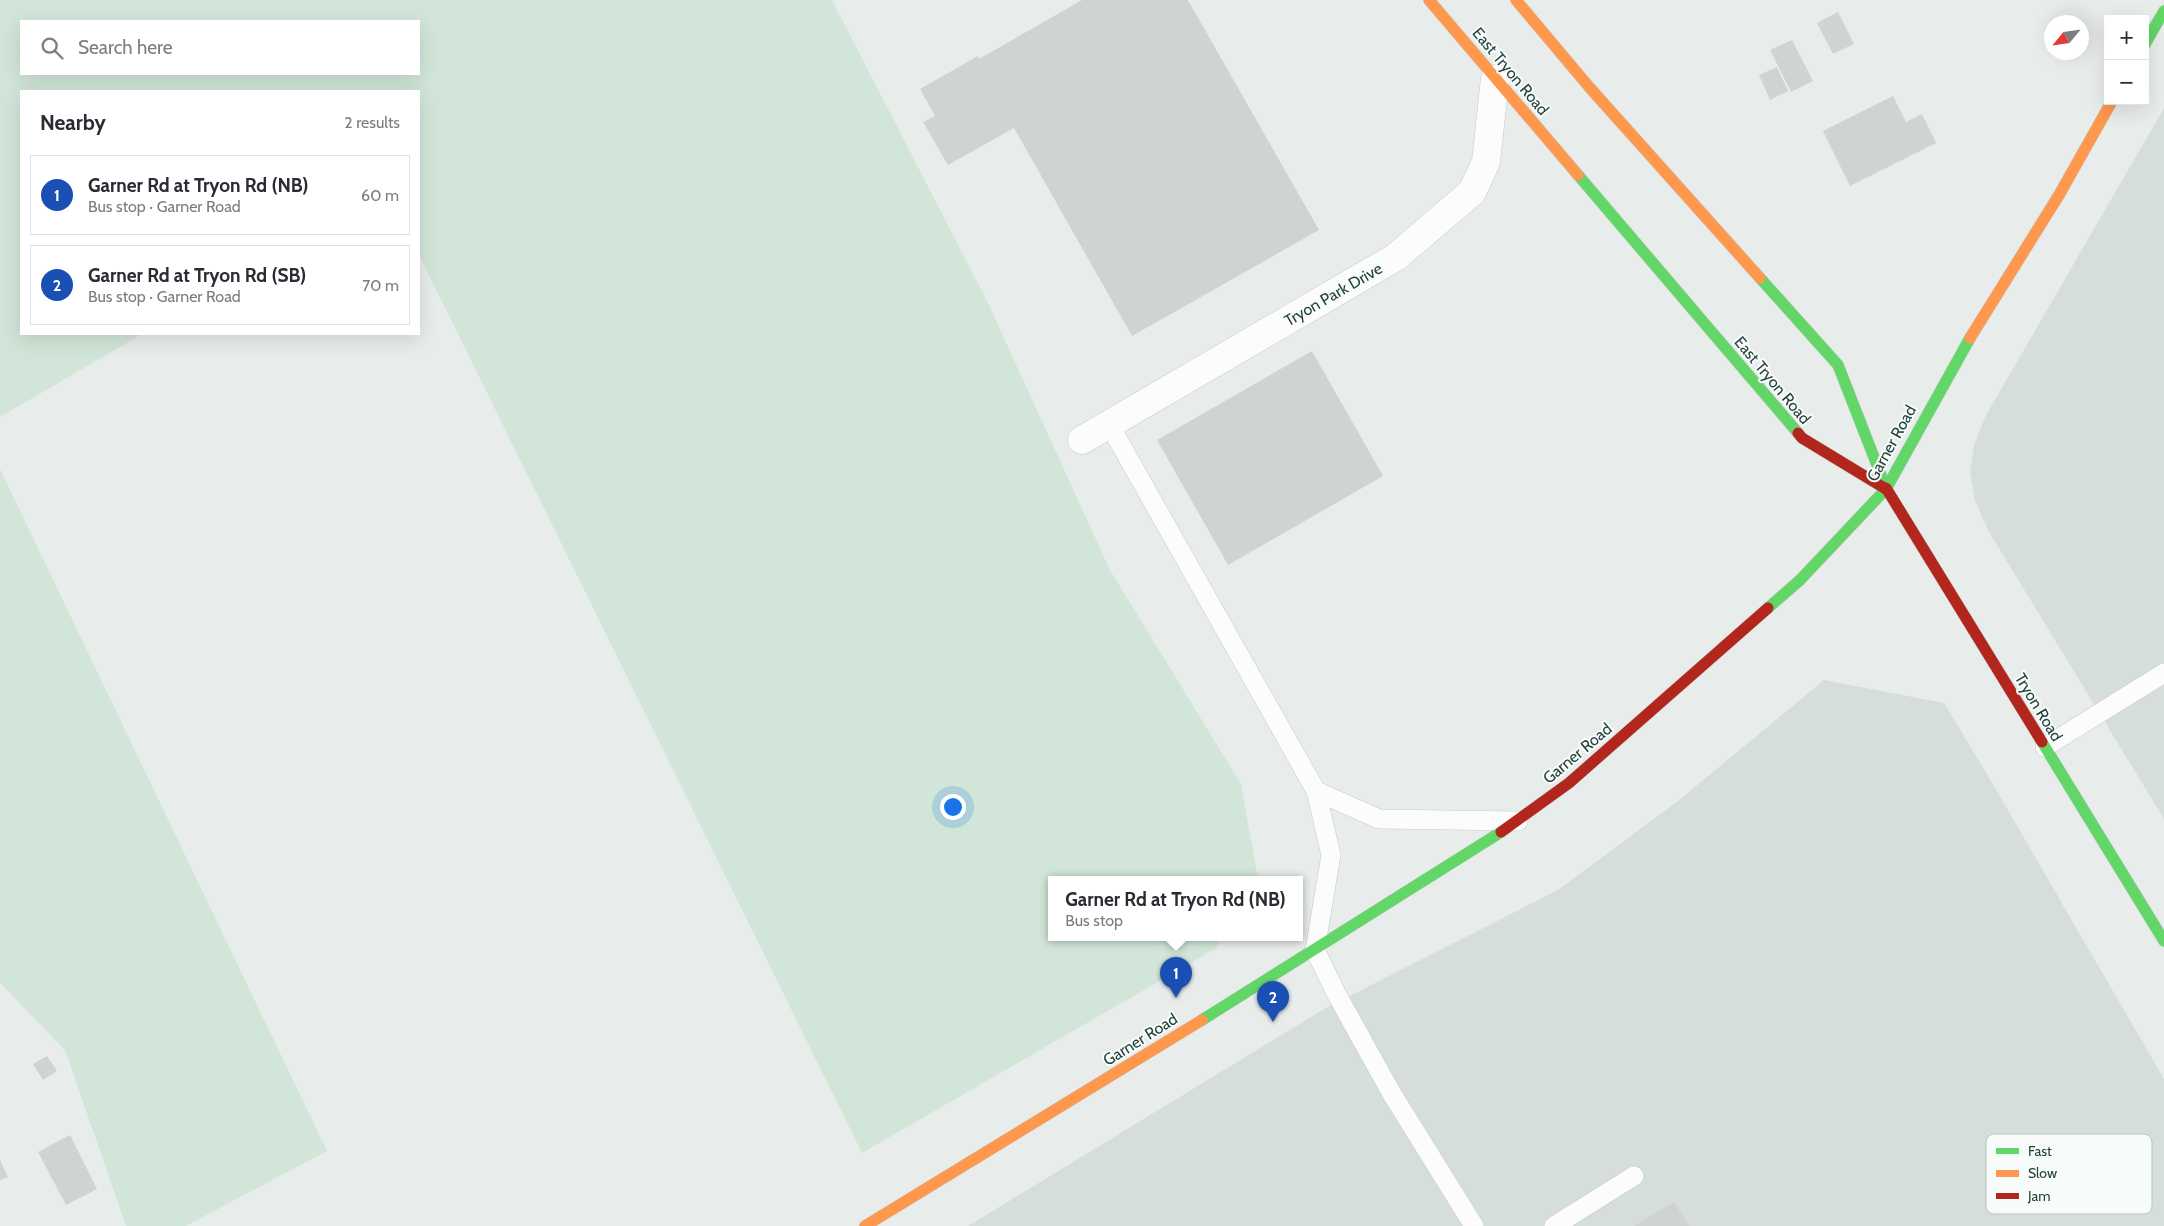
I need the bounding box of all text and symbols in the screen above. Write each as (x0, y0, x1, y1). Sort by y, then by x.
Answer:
north arrow (2044, 15, 2089, 60)
map controls (2104, 15, 2149, 105)
button: + (2104, 15, 2149, 60)
search box (20, 20, 420, 75)
street label: East Tryon Road (1469, 24, 1553, 119)
icon: search (38, 34, 66, 62)
text: Search here (78, 36, 172, 59)
button: − (2104, 60, 2149, 105)
text: Nearby (40, 110, 106, 135)
text: 2 results (344, 113, 400, 132)
text: Garner Rd at Tryon Rd (NB) (88, 174, 309, 197)
text: 1 (54, 186, 60, 205)
text: 60 m (361, 186, 399, 205)
text: Bus stop · Garner Road (88, 197, 241, 216)
street label: Tryon Park Drive (1281, 259, 1386, 330)
text: Garner Rd at Tryon Rd (SB) (88, 264, 306, 287)
text: 2 (53, 276, 61, 295)
text: 70 m (362, 276, 399, 295)
text: Bus stop · Garner Road (88, 287, 241, 306)
street label: East Tryon Road (1731, 333, 1815, 428)
street label: Garner Road (1863, 402, 1920, 485)
street label: Tryon Road (2011, 670, 2066, 745)
street label: Garner Road (1539, 719, 1616, 788)
your location (940, 794, 966, 820)
popup (1048, 876, 1303, 941)
text: Garner Rd at Tryon Rd (NB) (1065, 888, 1286, 911)
text: Bus stop (1065, 911, 1123, 930)
pin: 1 (1160, 957, 1192, 998)
pin: 2 (1257, 981, 1289, 1022)
street label: Garner Road (1100, 1009, 1181, 1070)
legend (1986, 1134, 2152, 1214)
text: Fast (2028, 1142, 2052, 1160)
text: Slow (2028, 1164, 2057, 1182)
text: Jam (2027, 1187, 2050, 1205)

